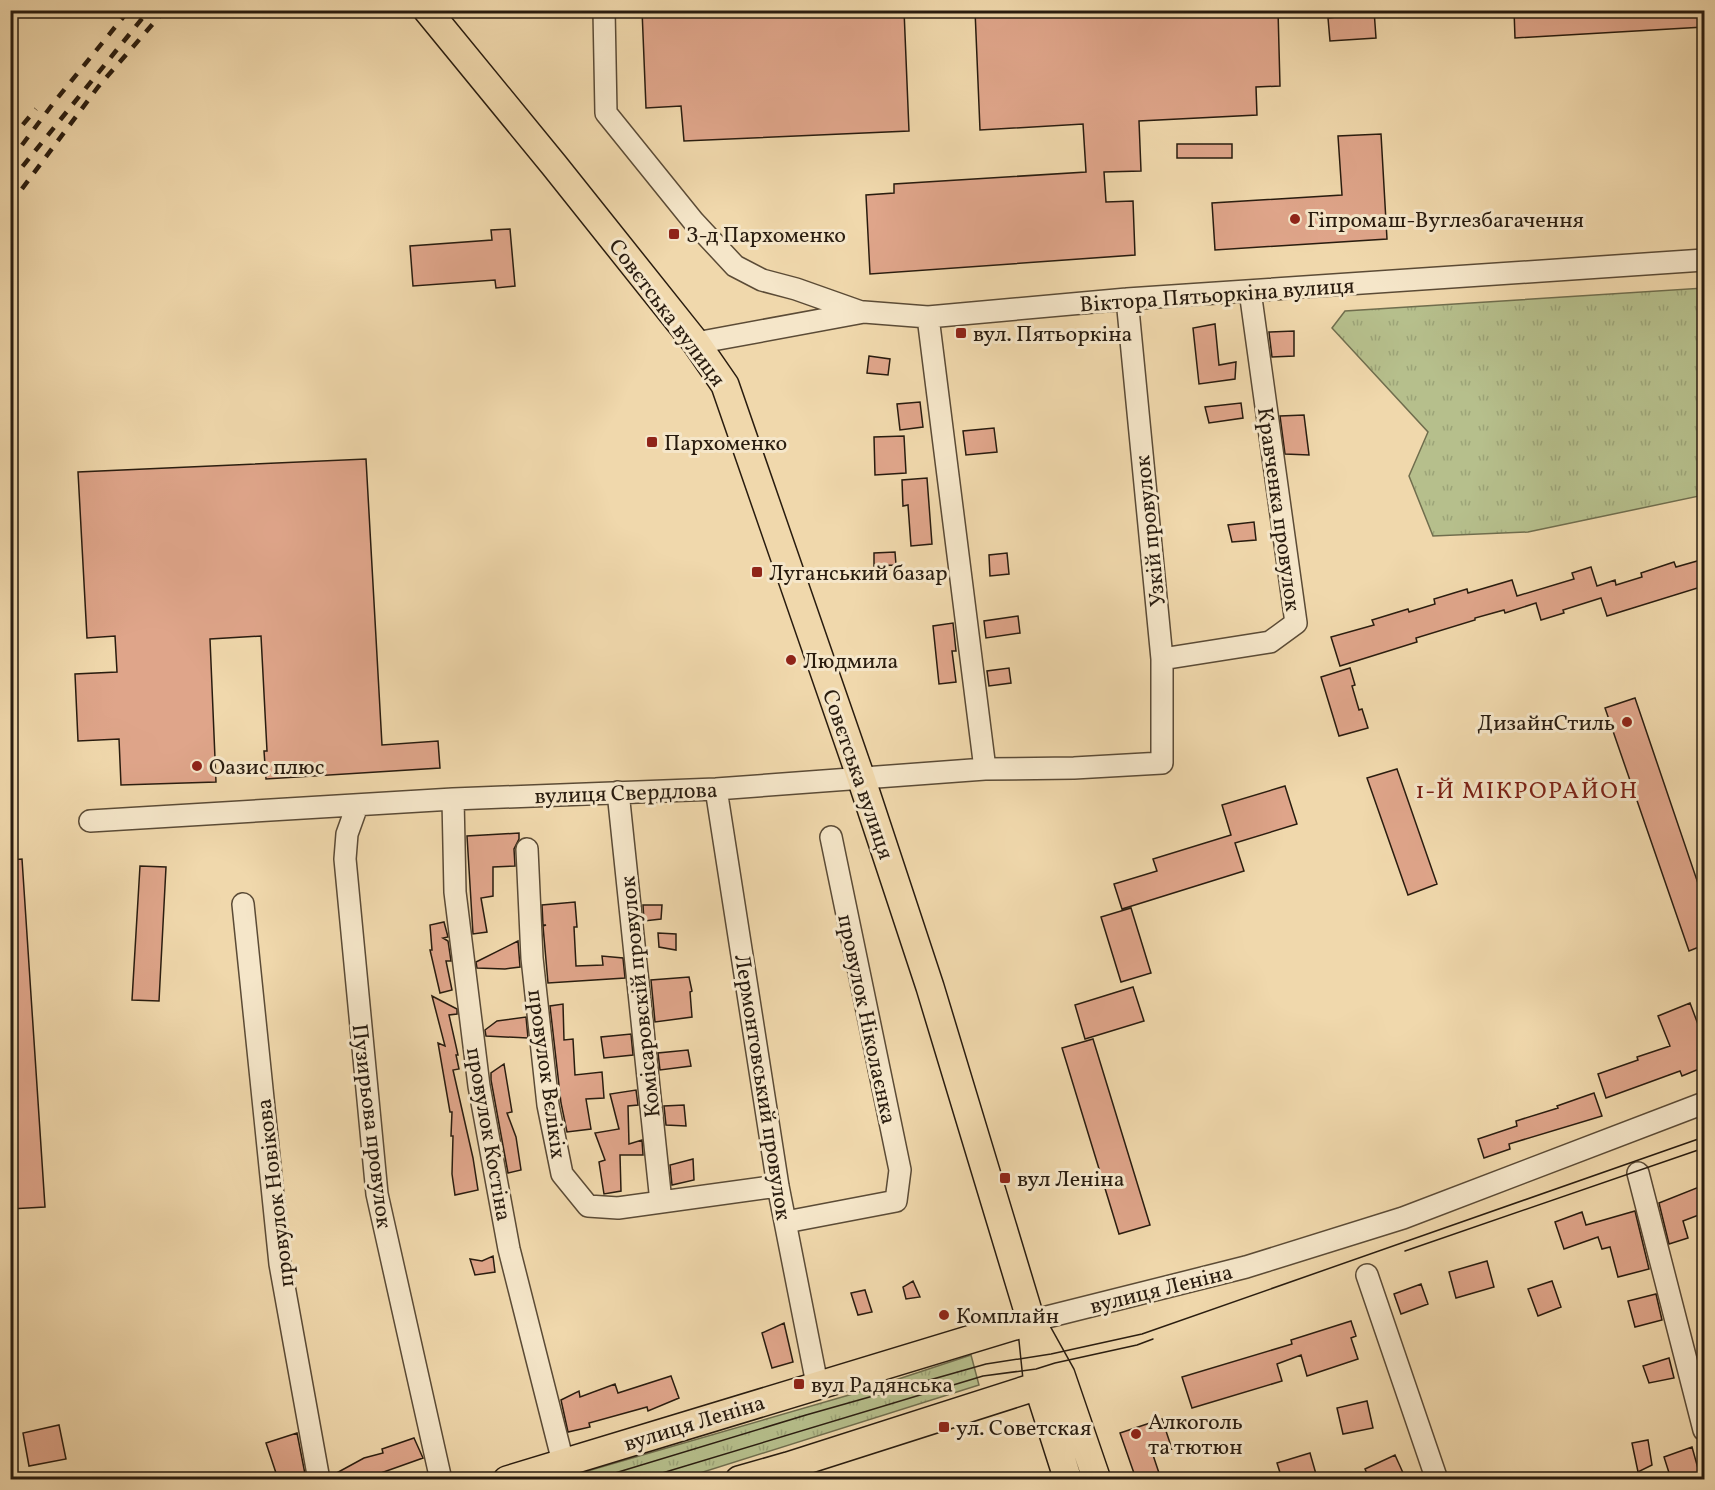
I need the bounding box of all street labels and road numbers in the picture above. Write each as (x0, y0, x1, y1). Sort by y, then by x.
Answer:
street label: Совєтська вулиця (600, 233, 732, 394)
street label: Віктора Пятьоркіна вулиця (1079, 271, 1356, 322)
street label: Кравченка провулок (1248, 405, 1307, 614)
street label: Узкій провулок (1128, 453, 1175, 608)
street label: Совєтська вулиця (813, 686, 900, 864)
street label: вулиця Свердлова (534, 776, 718, 813)
street label: Комісаровскій провулок (613, 874, 670, 1119)
street label: провулок Ніколаєнка (828, 912, 903, 1127)
street label: Лермонтовський провулок (725, 952, 798, 1223)
street label: провулок Вєлікіх (518, 988, 573, 1161)
street label: Пузирьова провулок (343, 1022, 398, 1231)
street label: провулок Костіна (457, 1045, 518, 1224)
street label: провулок Новікова (250, 1097, 303, 1289)
street label: вулиця Леніна (1087, 1258, 1236, 1323)
street label: вулиця Леніна (620, 1388, 769, 1461)

